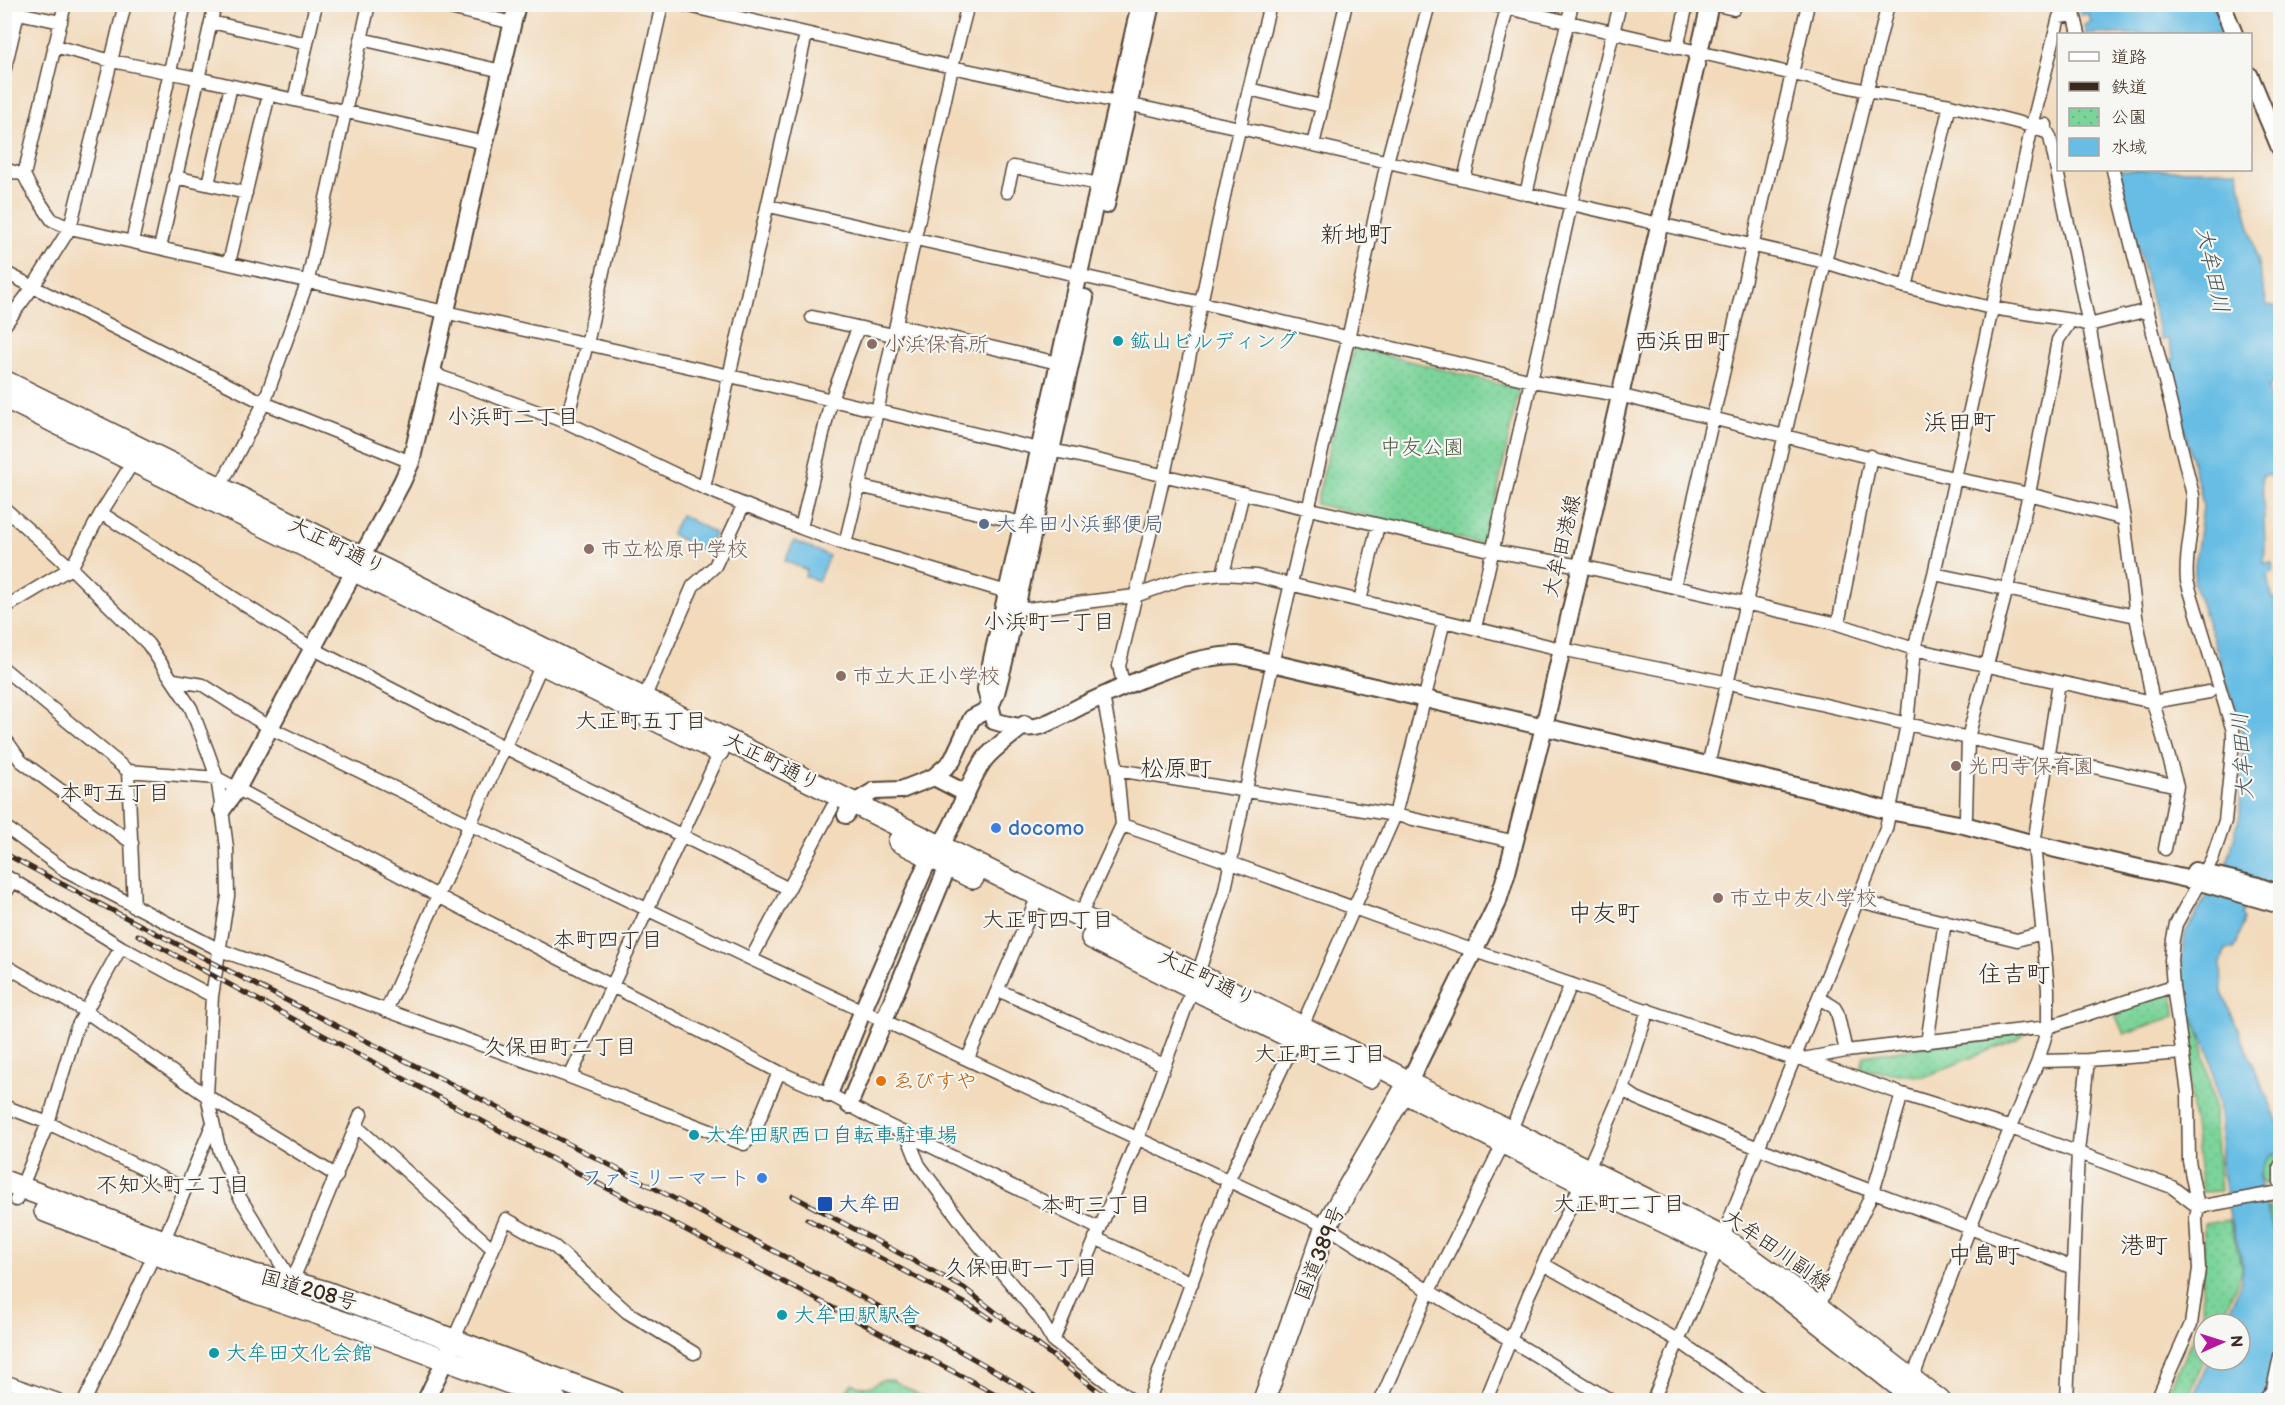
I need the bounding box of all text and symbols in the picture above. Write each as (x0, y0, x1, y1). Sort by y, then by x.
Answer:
legend (2057, 33, 2252, 171)
text: 道路 (2111, 47, 2147, 68)
text: 鉄道 (2111, 77, 2147, 98)
text: 公園 (2111, 107, 2147, 128)
text: 水域 (2111, 137, 2147, 158)
district label: 新地町 (1320, 220, 1392, 249)
water label: 大牟田川 (2190, 224, 2234, 316)
district label: 西浜田町 (1634, 327, 1730, 356)
place label: 鉱山ビルディング (1130, 329, 1298, 354)
place label: 小浜保育所 (884, 332, 989, 357)
marker: 鉱山ビルディング (1111, 334, 1125, 348)
marker: 小浜保育所 (865, 337, 879, 351)
district label: 小浜町二丁目 (447, 404, 579, 431)
district label: 浜田町 (1924, 408, 1996, 437)
park label: 中友公園 (1380, 435, 1464, 460)
street label: 大牟田港線 (1538, 492, 1586, 600)
street label: 大正町通り (284, 512, 390, 580)
place label: 大牟田小浜郵便局 (996, 512, 1164, 537)
marker: 大牟田小浜郵便局 (977, 517, 991, 531)
place label: 市立松原中学校 (601, 537, 748, 562)
marker: 市立松原中学校 (582, 542, 596, 556)
district label: 小浜町一丁目 (983, 609, 1115, 636)
place label: 市立大正小学校 (853, 664, 1000, 689)
marker: 市立大正小学校 (834, 669, 848, 683)
district label: 大正町五丁目 (575, 708, 707, 735)
water label: 大牟田川 (2226, 711, 2260, 801)
street label: 大正町通り (720, 727, 824, 797)
district label: 松原町 (1140, 754, 1212, 783)
place label: 光円寺保育園 (1968, 754, 2094, 779)
marker: 光円寺保育園 (1949, 759, 1963, 773)
district label: 本町五丁目 (60, 780, 170, 807)
place label: docomo (1008, 816, 1084, 841)
marker: docomo (989, 821, 1003, 835)
place label: 市立中友小学校 (1730, 886, 1877, 911)
marker: 市立中友小学校 (1711, 891, 1725, 905)
district label: 中友町 (1568, 899, 1640, 928)
district label: 大正町四丁目 (982, 907, 1114, 934)
district label: 本町四丁目 (553, 927, 663, 954)
street label: 大正町通り (1154, 944, 1260, 1012)
district label: 住吉町 (1978, 960, 2050, 989)
district label: 久保田町二丁目 (483, 1034, 637, 1061)
district label: 大正町三丁目 (1254, 1041, 1386, 1068)
place label: ゑびすや (893, 1069, 977, 1094)
marker: ゑびすや (874, 1074, 888, 1088)
place label: 大牟田駅西口自転車駐車場 (706, 1123, 958, 1148)
marker: 大牟田駅西口自転車駐車場 (687, 1128, 701, 1142)
place label: ファミリーマート (582, 1166, 750, 1191)
marker: ファミリーマート (755, 1171, 769, 1185)
district label: 不知火町二丁目 (96, 1172, 250, 1199)
district label: 大正町二丁目 (1553, 1191, 1685, 1218)
place label: 大牟田 (838, 1192, 901, 1217)
district label: 本町三丁目 (1041, 1192, 1151, 1219)
marker: 大牟田 (816, 1195, 834, 1213)
street label: 国道389号 (1290, 1202, 1350, 1304)
street label: 大牟田川副線 (1718, 1204, 1836, 1296)
district label: 港町 (2120, 1231, 2168, 1260)
district label: 中島町 (1948, 1241, 2020, 1270)
district label: 久保田町一丁目 (944, 1255, 1098, 1282)
street label: 国道208号 (257, 1264, 361, 1316)
place label: 大牟田駅駅舎 (794, 1303, 920, 1328)
marker: 大牟田駅駅舎 (775, 1308, 789, 1322)
north arrow (2192, 1312, 2252, 1372)
text: N (2226, 1335, 2245, 1348)
place label: 大牟田文化会館 (226, 1341, 373, 1366)
marker: 大牟田文化会館 (207, 1346, 221, 1360)

